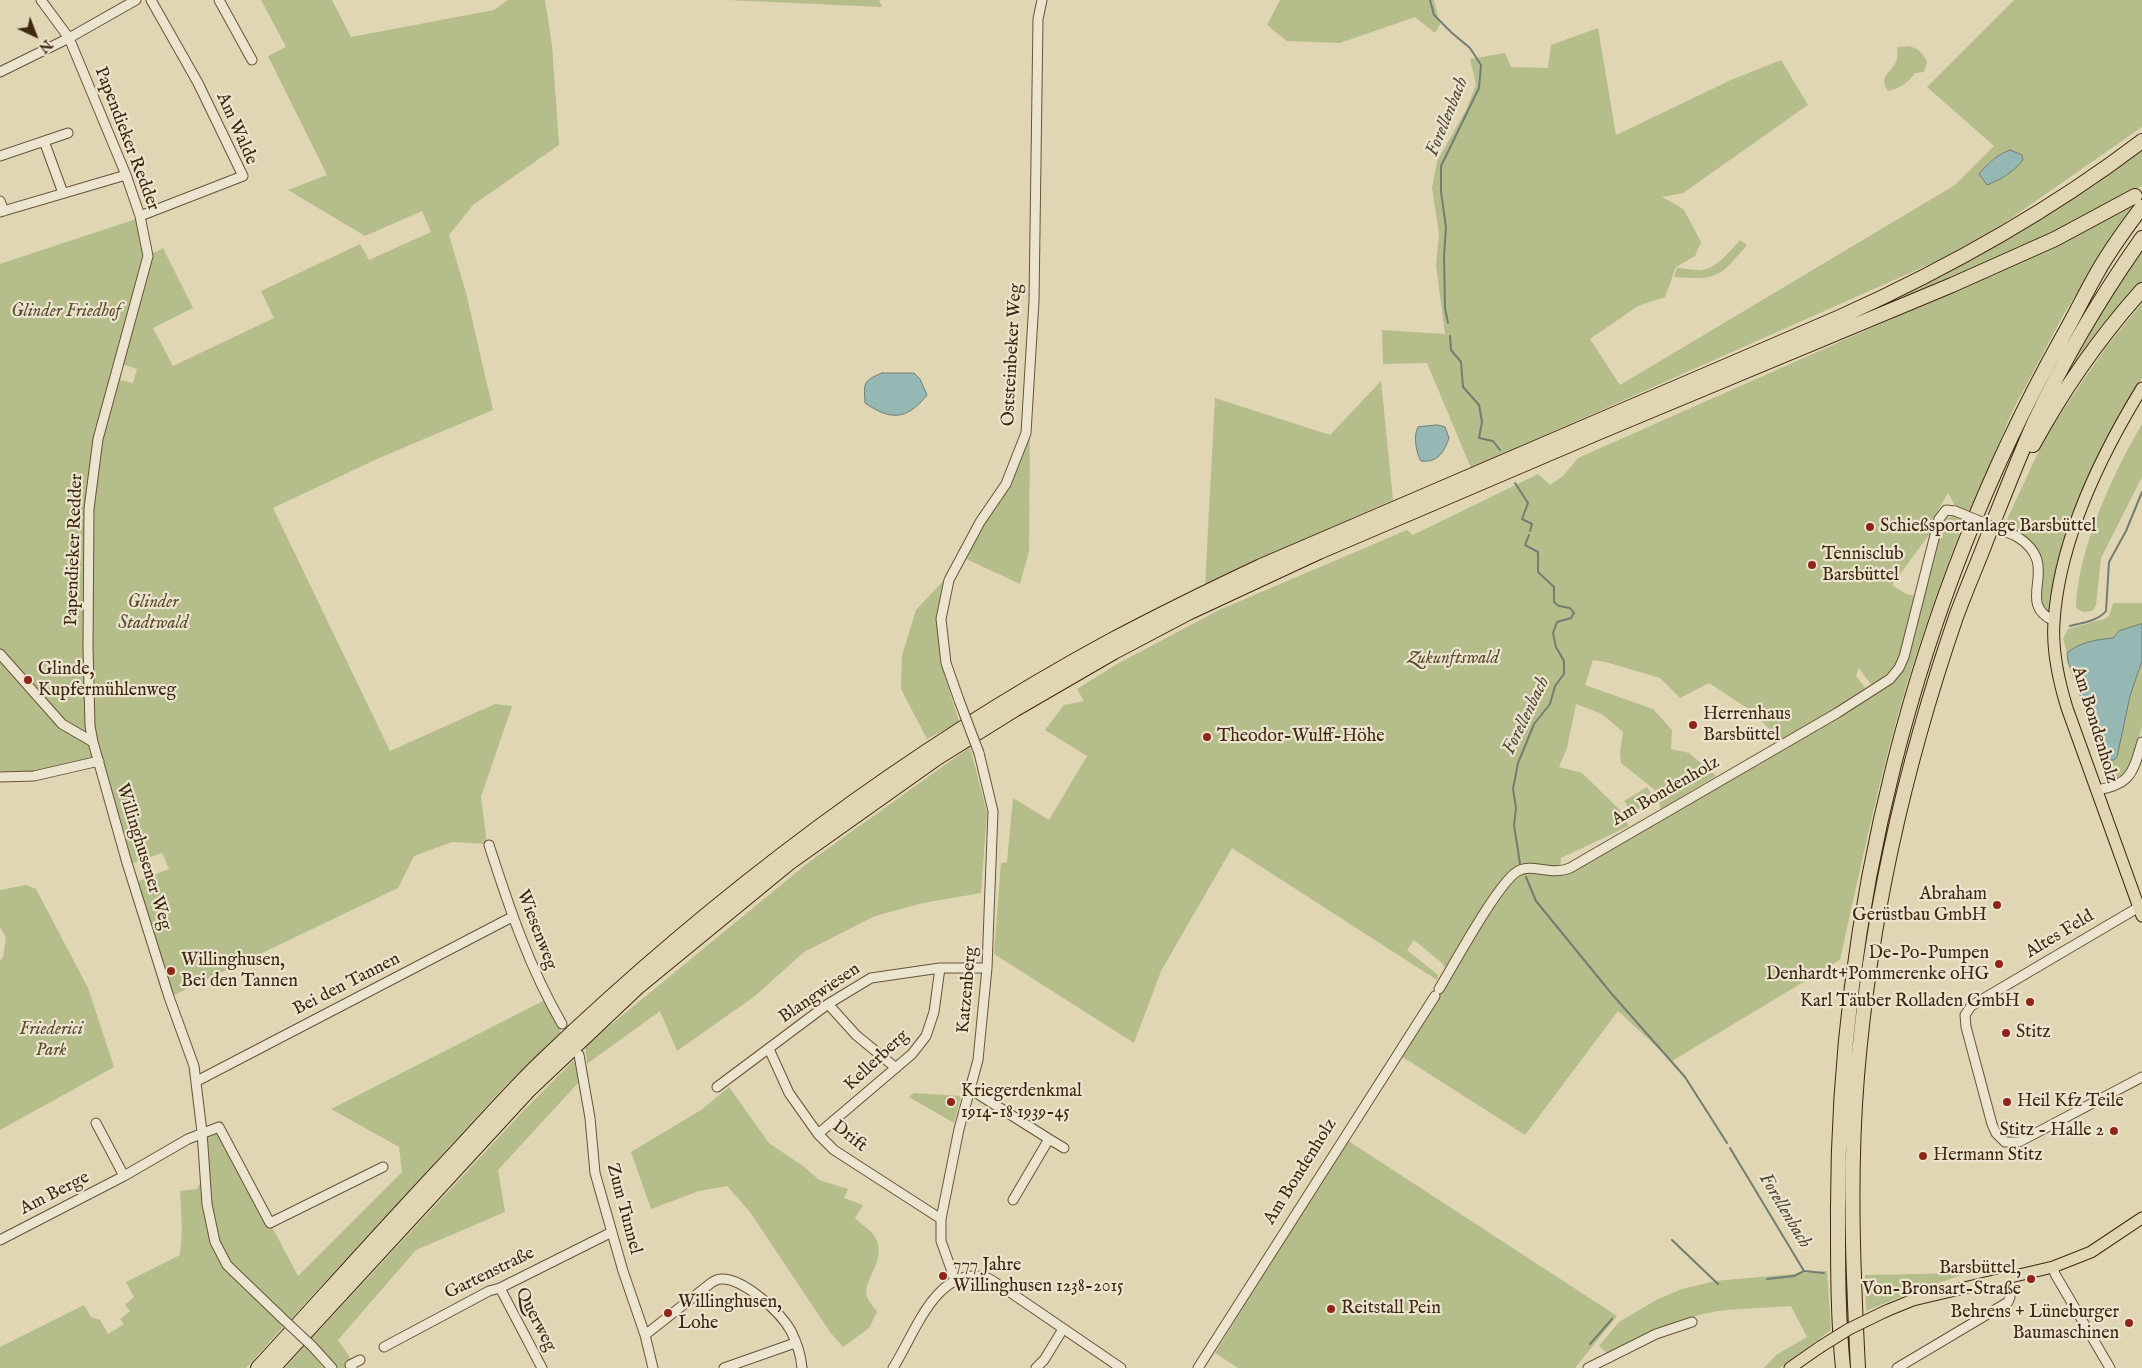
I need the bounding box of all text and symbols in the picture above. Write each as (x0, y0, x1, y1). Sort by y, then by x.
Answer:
north arrow (10, 10, 60, 60)
text: N (35, 35, 56, 57)
street label: Papendieker Redder (89, 64, 163, 214)
water label: Forellenbach (1422, 74, 1474, 160)
street label: Am Walde (211, 90, 261, 168)
street label: Oststeinbeker Weg (998, 283, 1028, 427)
park label: Glinder Friedhof (11, 301, 121, 323)
street label: Papendieker Redder (62, 473, 88, 627)
place label: Schießsportanlage Barsbüttel (1880, 516, 2096, 538)
marker: Schießsportanlage Barsbüttel (1864, 521, 1876, 533)
place label: Tennisclub Barsbüttel (1822, 544, 1904, 586)
marker: Tennisclub Barsbüttel (1806, 559, 1818, 571)
park label: Glinder Stadtwald (118, 592, 188, 634)
park label: Zukunftswald (1407, 648, 1499, 670)
place label: Glinde, Kupfermühlenweg (38, 659, 176, 702)
street label: Am Bondenholz (2066, 664, 2122, 786)
water label: Forellenbach (1498, 673, 1556, 759)
marker: Glinde, Kupfermühlenweg (22, 674, 34, 686)
place label: Herrenhaus Barsbüttel (1703, 704, 1791, 746)
marker: Herrenhaus Barsbüttel (1687, 719, 1699, 731)
place label: Theodor-Wulff-Höhe (1217, 726, 1385, 748)
marker: Theodor-Wulff-Höhe (1201, 731, 1213, 743)
street label: Am Bondenholz (1608, 752, 1724, 832)
street label: Willinghusener Weg (110, 781, 176, 933)
place label: Abraham Gerüstbau GmbH (1852, 884, 1987, 926)
street label: Wiesenweg (511, 887, 561, 973)
marker: Abraham Gerüstbau GmbH (1991, 899, 2003, 911)
street label: Altes Feld (2022, 906, 2098, 964)
place label: De-Po-Pumpen Denhardt+Pommerenke oHG (1766, 943, 1989, 986)
street label: Katzenberg (953, 946, 983, 1034)
street label: Bei den Tannen (290, 949, 404, 1021)
place label: Willinghusen, Bei den Tannen (181, 950, 298, 992)
marker: De-Po-Pumpen Denhardt+Pommerenke oHG (1993, 958, 2005, 970)
street label: Blangwiesen (775, 959, 865, 1029)
marker: Willinghusen, Bei den Tannen (165, 965, 177, 977)
place label: Karl Täuber Rolladen GmbH (1800, 991, 2020, 1013)
marker: Karl Täuber Rolladen GmbH (2024, 996, 2036, 1008)
park label: Friederici Park (19, 1019, 83, 1062)
place label: Stitz (2016, 1022, 2051, 1044)
street label: Kellerberg (840, 1026, 914, 1096)
marker: Stitz (2000, 1027, 2012, 1039)
place label: Kriegerdenkmal 1914-18 1939-45 (961, 1081, 1082, 1124)
place label: Heil Kfz Teile (2017, 1091, 2124, 1113)
marker: Kriegerdenkmal 1914-18 1939-45 (945, 1096, 957, 1108)
marker: Heil Kfz Teile (2001, 1096, 2013, 1108)
street label: Am Bondenholz (1260, 1115, 1342, 1229)
street label: Drift (827, 1117, 871, 1157)
place label: Stitz - Halle 2 (1999, 1120, 2104, 1142)
marker: Stitz - Halle 2 (2108, 1125, 2120, 1137)
place label: Hermann Stitz (1933, 1145, 2043, 1167)
marker: Hermann Stitz (1917, 1150, 1929, 1162)
street label: Zum Tunnel (601, 1161, 645, 1257)
street label: Am Berge (17, 1167, 93, 1221)
water label: Forellenbach (1753, 1169, 1815, 1253)
street label: Gartenstraße (442, 1243, 538, 1305)
place label: 777 Jahre Willinghusen 1238-2015 (953, 1255, 1124, 1298)
place label: Barsbüttel, Von-Bronsart-Straße (1862, 1258, 2021, 1300)
marker: 777 Jahre Willinghusen 1238-2015 (937, 1270, 949, 1282)
marker: Barsbüttel, Von-Bronsart-Straße (2025, 1273, 2037, 1285)
street label: Querweg (510, 1284, 560, 1356)
place label: Willinghusen, Lohe (678, 1292, 782, 1335)
place label: Reitstall Pein (1341, 1298, 1441, 1320)
place label: Behrens + Lüneburger Baumaschinen (1950, 1302, 2119, 1345)
marker: Reitstall Pein (1325, 1303, 1337, 1315)
marker: Willinghusen, Lohe (662, 1307, 674, 1319)
marker: Behrens + Lüneburger Baumaschinen (2123, 1317, 2135, 1329)

